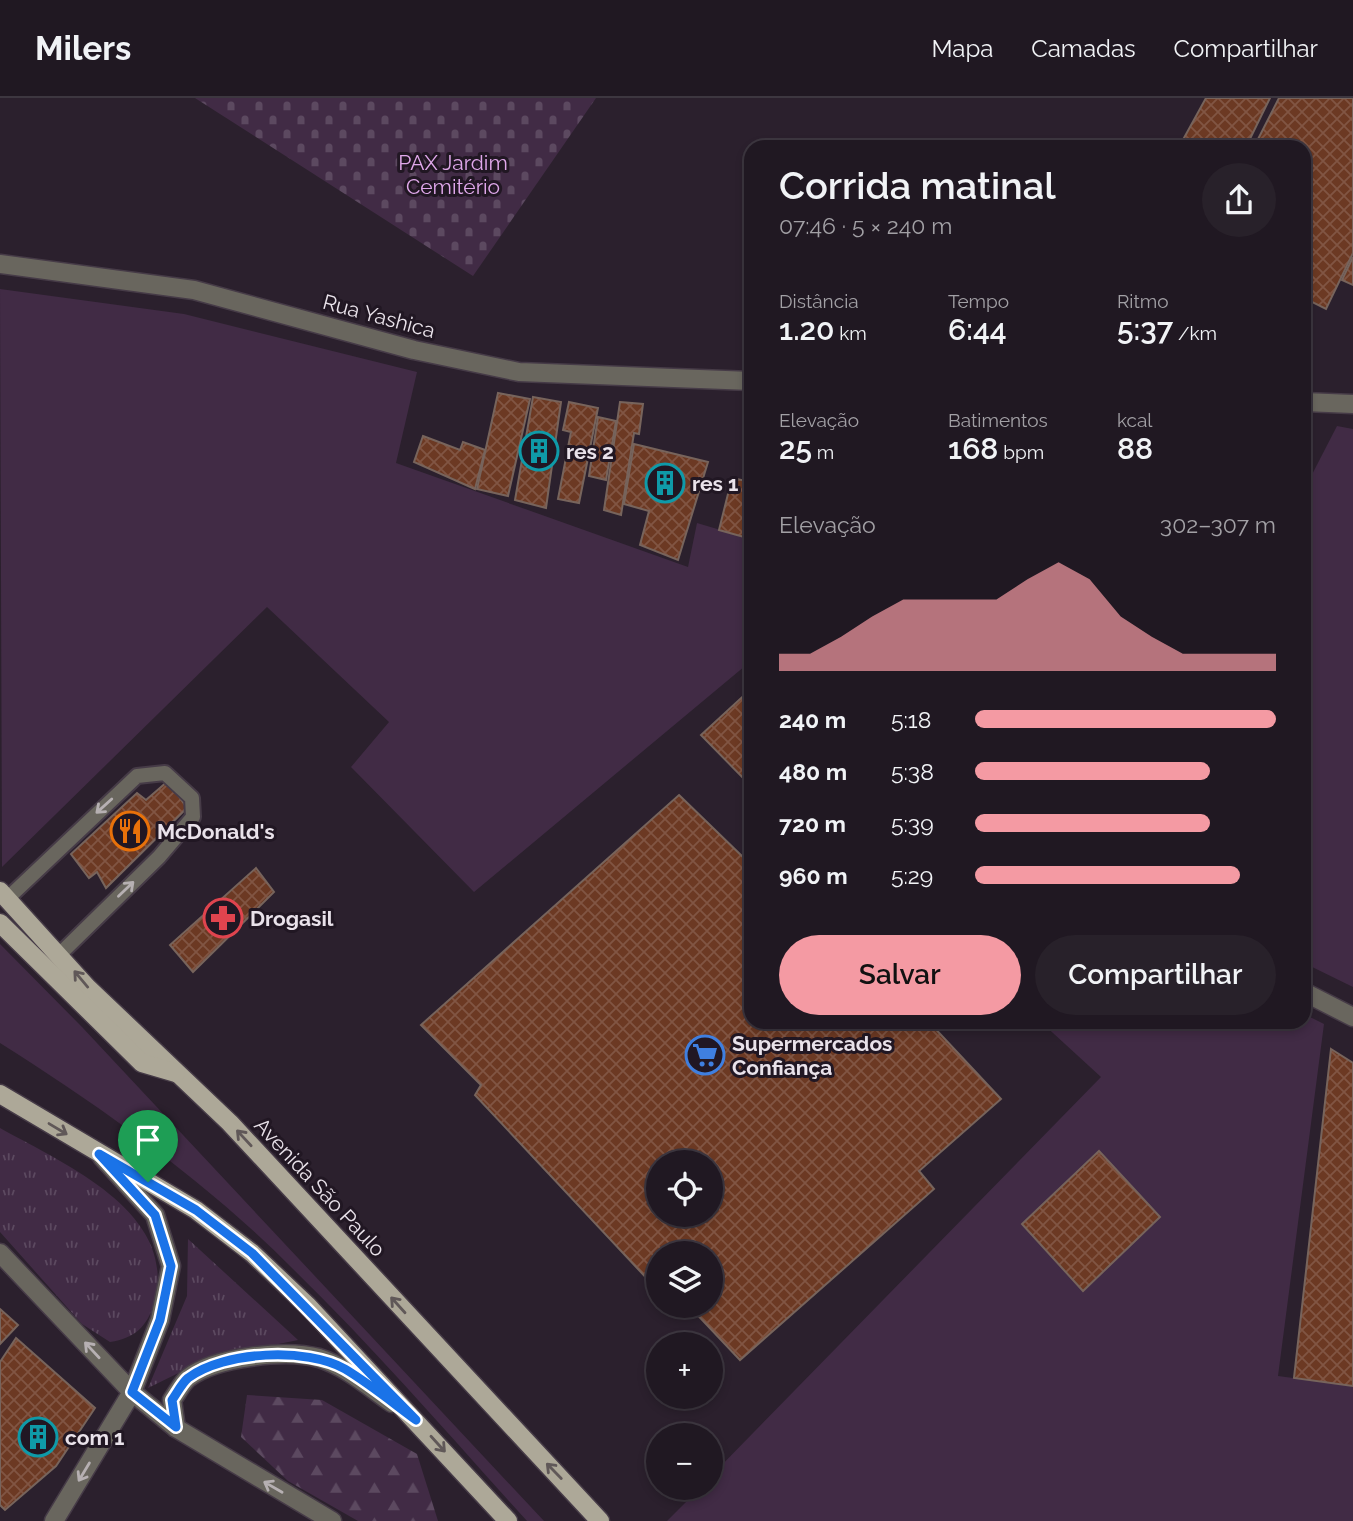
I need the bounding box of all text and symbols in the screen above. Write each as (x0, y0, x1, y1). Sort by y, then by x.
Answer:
text: Milers (35, 29, 131, 68)
text: Mapa (931, 34, 993, 63)
text: Camadas (1031, 34, 1136, 63)
text: Compartilhar (1174, 34, 1318, 63)
park label: PAX Jardim Cemitério (398, 150, 508, 199)
text: Corrida matinal (779, 163, 1056, 208)
button: share (1202, 163, 1276, 237)
text: 07:46 · 5 × 240 m (779, 212, 952, 239)
street label: Rua Yashica (320, 289, 438, 343)
text: Distância (779, 290, 859, 312)
text: Tempo (948, 290, 1009, 312)
text: Ritmo (1117, 290, 1169, 312)
text: 1.20 (779, 312, 834, 347)
text: 6:44 (948, 312, 1007, 347)
text: 5:37 (1117, 312, 1173, 347)
text: km (834, 322, 867, 344)
text: /km (1173, 322, 1217, 344)
text: Elevação (779, 409, 859, 431)
text: Batimentos (948, 409, 1048, 431)
text: kcal (1117, 409, 1153, 431)
building icon: res 2 (518, 430, 560, 472)
text: 25 (779, 431, 812, 466)
text: 168 (948, 431, 998, 466)
text: 88 (1117, 431, 1153, 466)
place label: res 2 (566, 439, 614, 464)
text: m (812, 441, 834, 463)
text: bpm (998, 441, 1044, 463)
building icon: res 1 (644, 462, 686, 504)
place label: res 1 (692, 471, 738, 496)
text: Elevação (779, 511, 876, 538)
text: 302–307 m (1160, 511, 1276, 538)
text: 240 m (779, 706, 846, 733)
text: 5:18 (891, 706, 931, 733)
text: 480 m (779, 758, 847, 785)
text: 5:38 (891, 758, 934, 785)
one-way arrow (95, 798, 113, 814)
restaurant icon: McDonald's (109, 810, 151, 852)
text: 720 m (779, 810, 846, 837)
text: 5:39 (891, 810, 934, 837)
place label: McDonald's (157, 819, 275, 844)
text: 960 m (779, 862, 848, 889)
text: 5:29 (891, 862, 933, 889)
one-way arrow (118, 881, 135, 898)
pharmacy icon: Drogasil (202, 897, 244, 939)
place label: Drogasil (250, 906, 334, 931)
button: Salvar (779, 935, 1021, 1015)
button: Compartilhar (1035, 935, 1276, 1015)
one-way arrow (73, 970, 89, 988)
place label: Supermercados Confiança (732, 1031, 892, 1080)
supermarket icon: Supermercados Confiança (684, 1034, 726, 1076)
pin (118, 1110, 178, 1182)
street label: Avenida São Paulo (249, 1112, 391, 1262)
icon: arrive (129, 1121, 167, 1159)
one-way arrow (48, 1123, 68, 1137)
one-way arrow (236, 1129, 252, 1147)
map controls (646, 1150, 723, 1500)
button: locate (646, 1150, 723, 1227)
button: layers (646, 1241, 723, 1318)
one-way arrow (390, 1296, 406, 1314)
button: + (646, 1332, 723, 1409)
one-way arrow (84, 1342, 101, 1359)
building icon: com 1 (17, 1416, 59, 1458)
button: − (646, 1423, 723, 1500)
place label: com 1 (65, 1425, 124, 1450)
one-way arrow (430, 1435, 446, 1453)
one-way arrow (77, 1461, 91, 1481)
one-way arrow (546, 1462, 562, 1480)
one-way arrow (263, 1479, 283, 1493)

